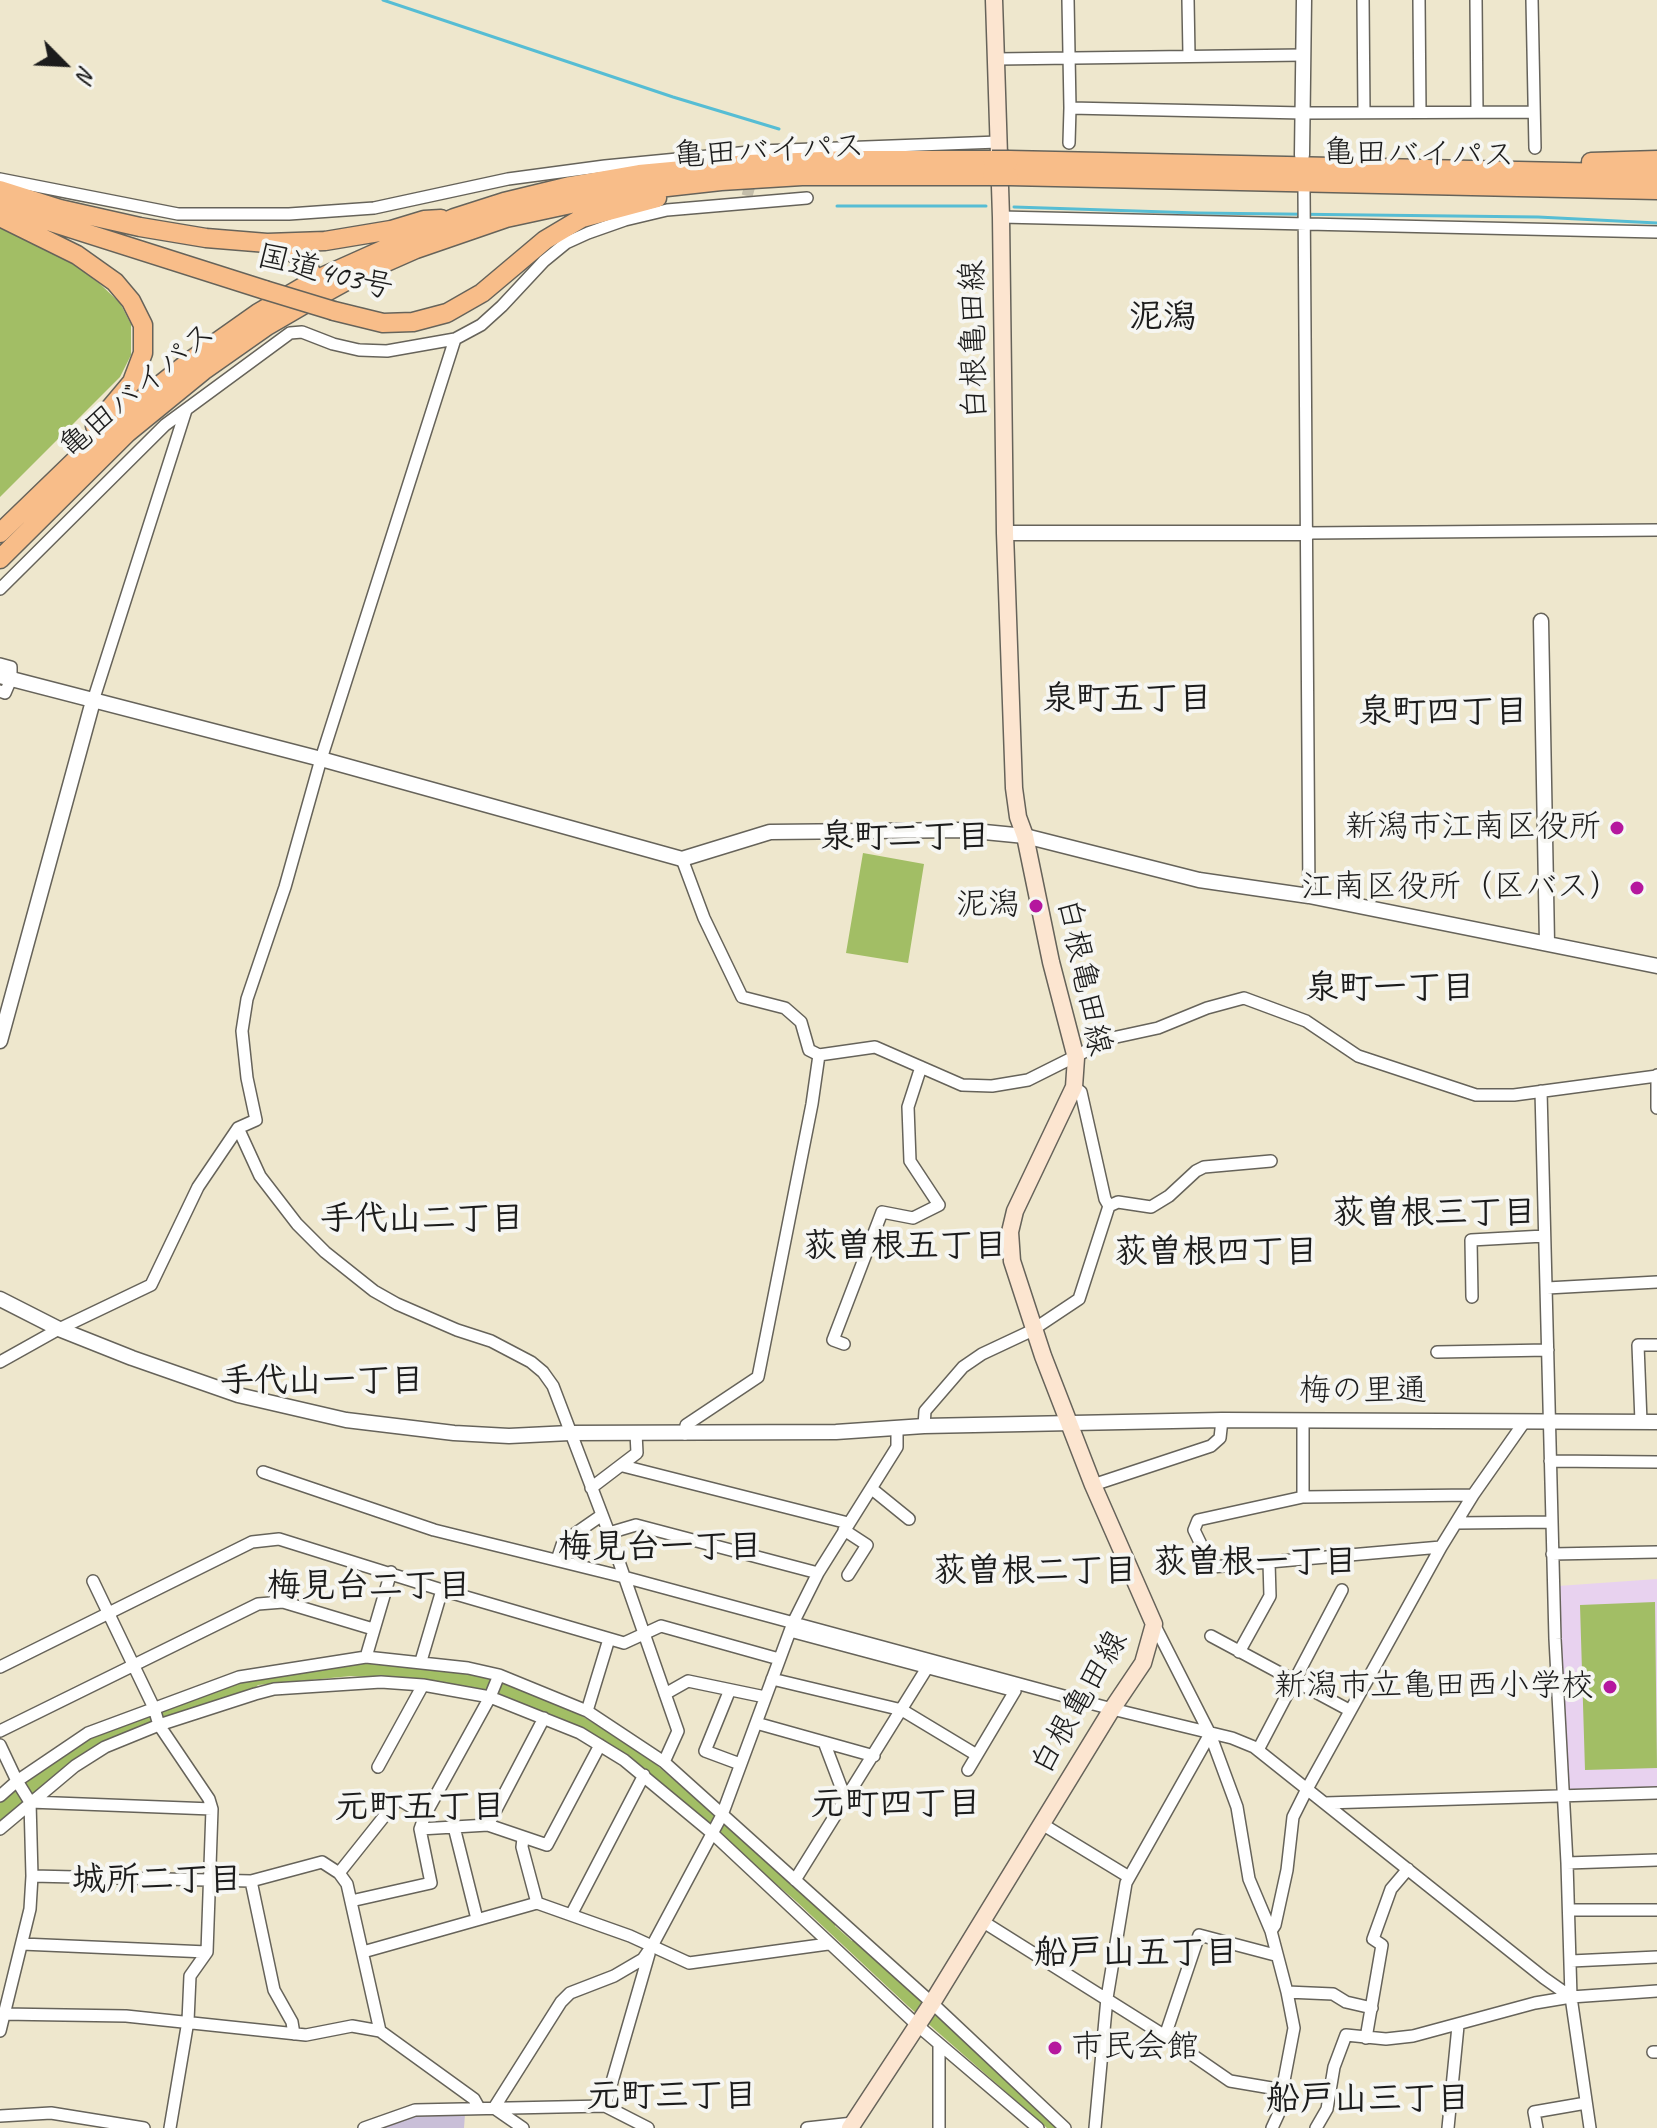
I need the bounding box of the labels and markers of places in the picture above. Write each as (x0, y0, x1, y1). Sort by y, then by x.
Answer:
place label: 新潟市江南区役所 (1345, 809, 1601, 847)
marker: 新潟市江南区役所 (1608, 819, 1626, 837)
place label: 江南区役所（区バス） (1301, 869, 1621, 907)
marker: 江南区役所（区バス） (1628, 879, 1646, 897)
place label: 泥潟 (956, 887, 1020, 925)
marker: 泥潟 (1027, 897, 1045, 915)
place label: 新潟市立亀田西小学校 (1274, 1668, 1594, 1706)
marker: 新潟市立亀田西小学校 (1601, 1678, 1619, 1696)
place label: 市民会館 (1071, 2029, 1199, 2067)
marker: 市民会館 (1046, 2039, 1064, 2057)

